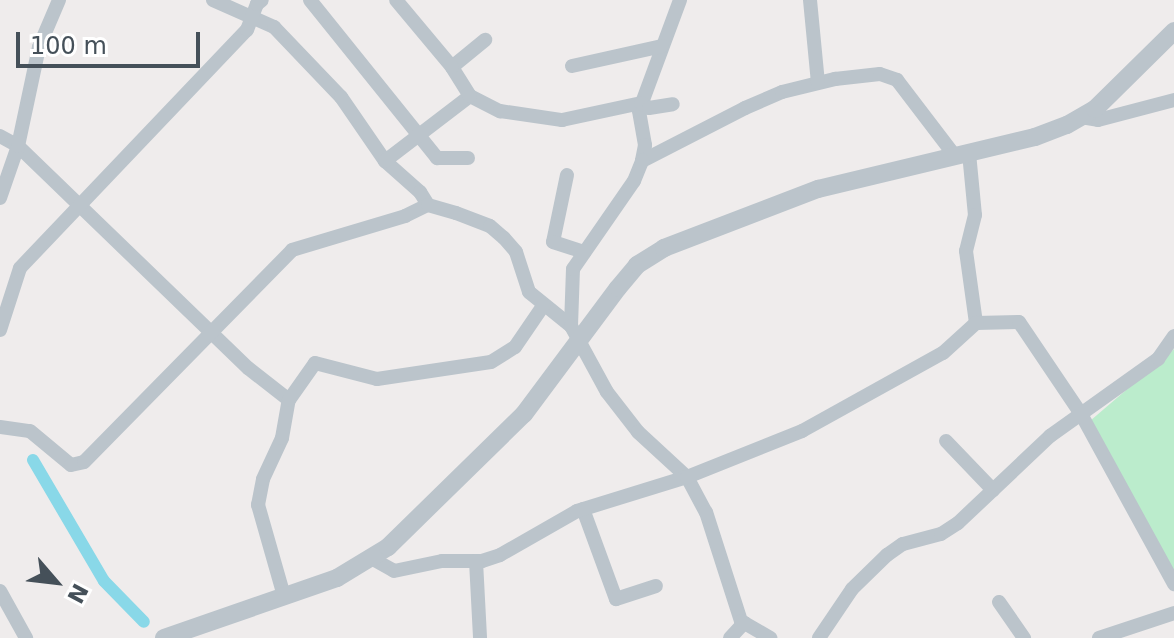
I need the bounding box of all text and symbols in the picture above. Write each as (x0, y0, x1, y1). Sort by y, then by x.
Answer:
scale bar (20, 16, 204, 66)
text: 100 m (30, 32, 107, 60)
north arrow (16, 542, 96, 622)
text: N (62, 579, 93, 607)

